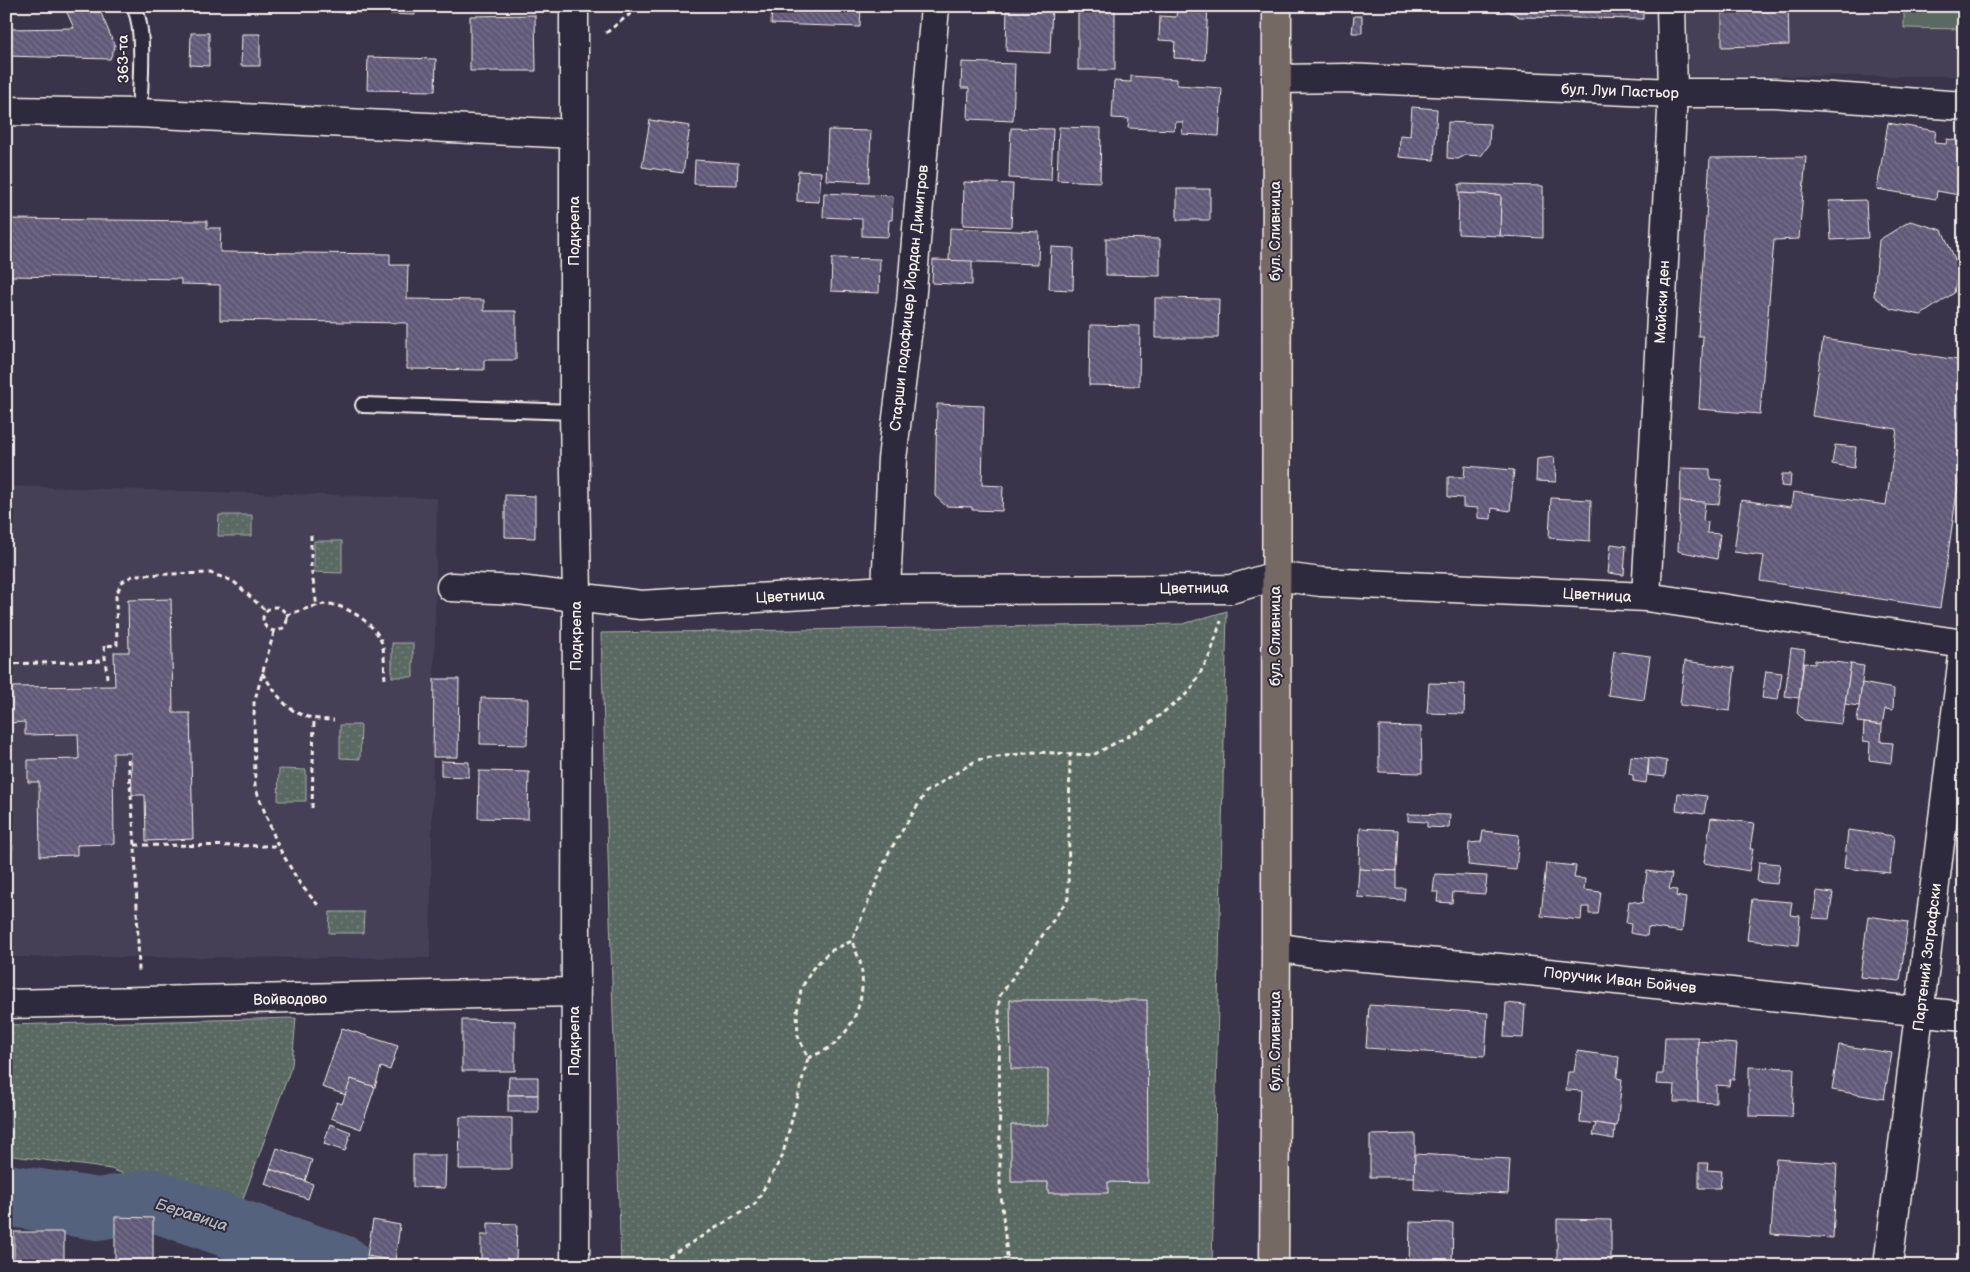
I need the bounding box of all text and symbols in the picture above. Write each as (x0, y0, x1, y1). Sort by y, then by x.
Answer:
street label: 363-та (114, 34, 133, 83)
street label: бул. Луи Пастьор (1561, 80, 1680, 103)
street label: Старши подофицер Йордан Димитров (886, 164, 933, 432)
street label: бул. Сливница (1266, 181, 1285, 281)
street label: Подкрепа (565, 196, 584, 266)
street label: Майски ден (1651, 260, 1674, 344)
street label: Цветница (1159, 578, 1229, 599)
street label: Цветница (1562, 584, 1632, 607)
street label: Цветница (755, 585, 825, 608)
street label: бул. Сливница (1266, 586, 1285, 686)
street label: Подкрепа (567, 601, 586, 671)
street label: Партений Зографски (1909, 882, 1946, 1032)
street label: Поручик Иван Бойчев (1543, 963, 1698, 998)
street label: Войводово (253, 989, 327, 1010)
street label: бул. Сливница (1266, 991, 1285, 1091)
street label: Подкрепа (565, 1006, 584, 1076)
water label: Беравица (153, 1195, 230, 1236)

